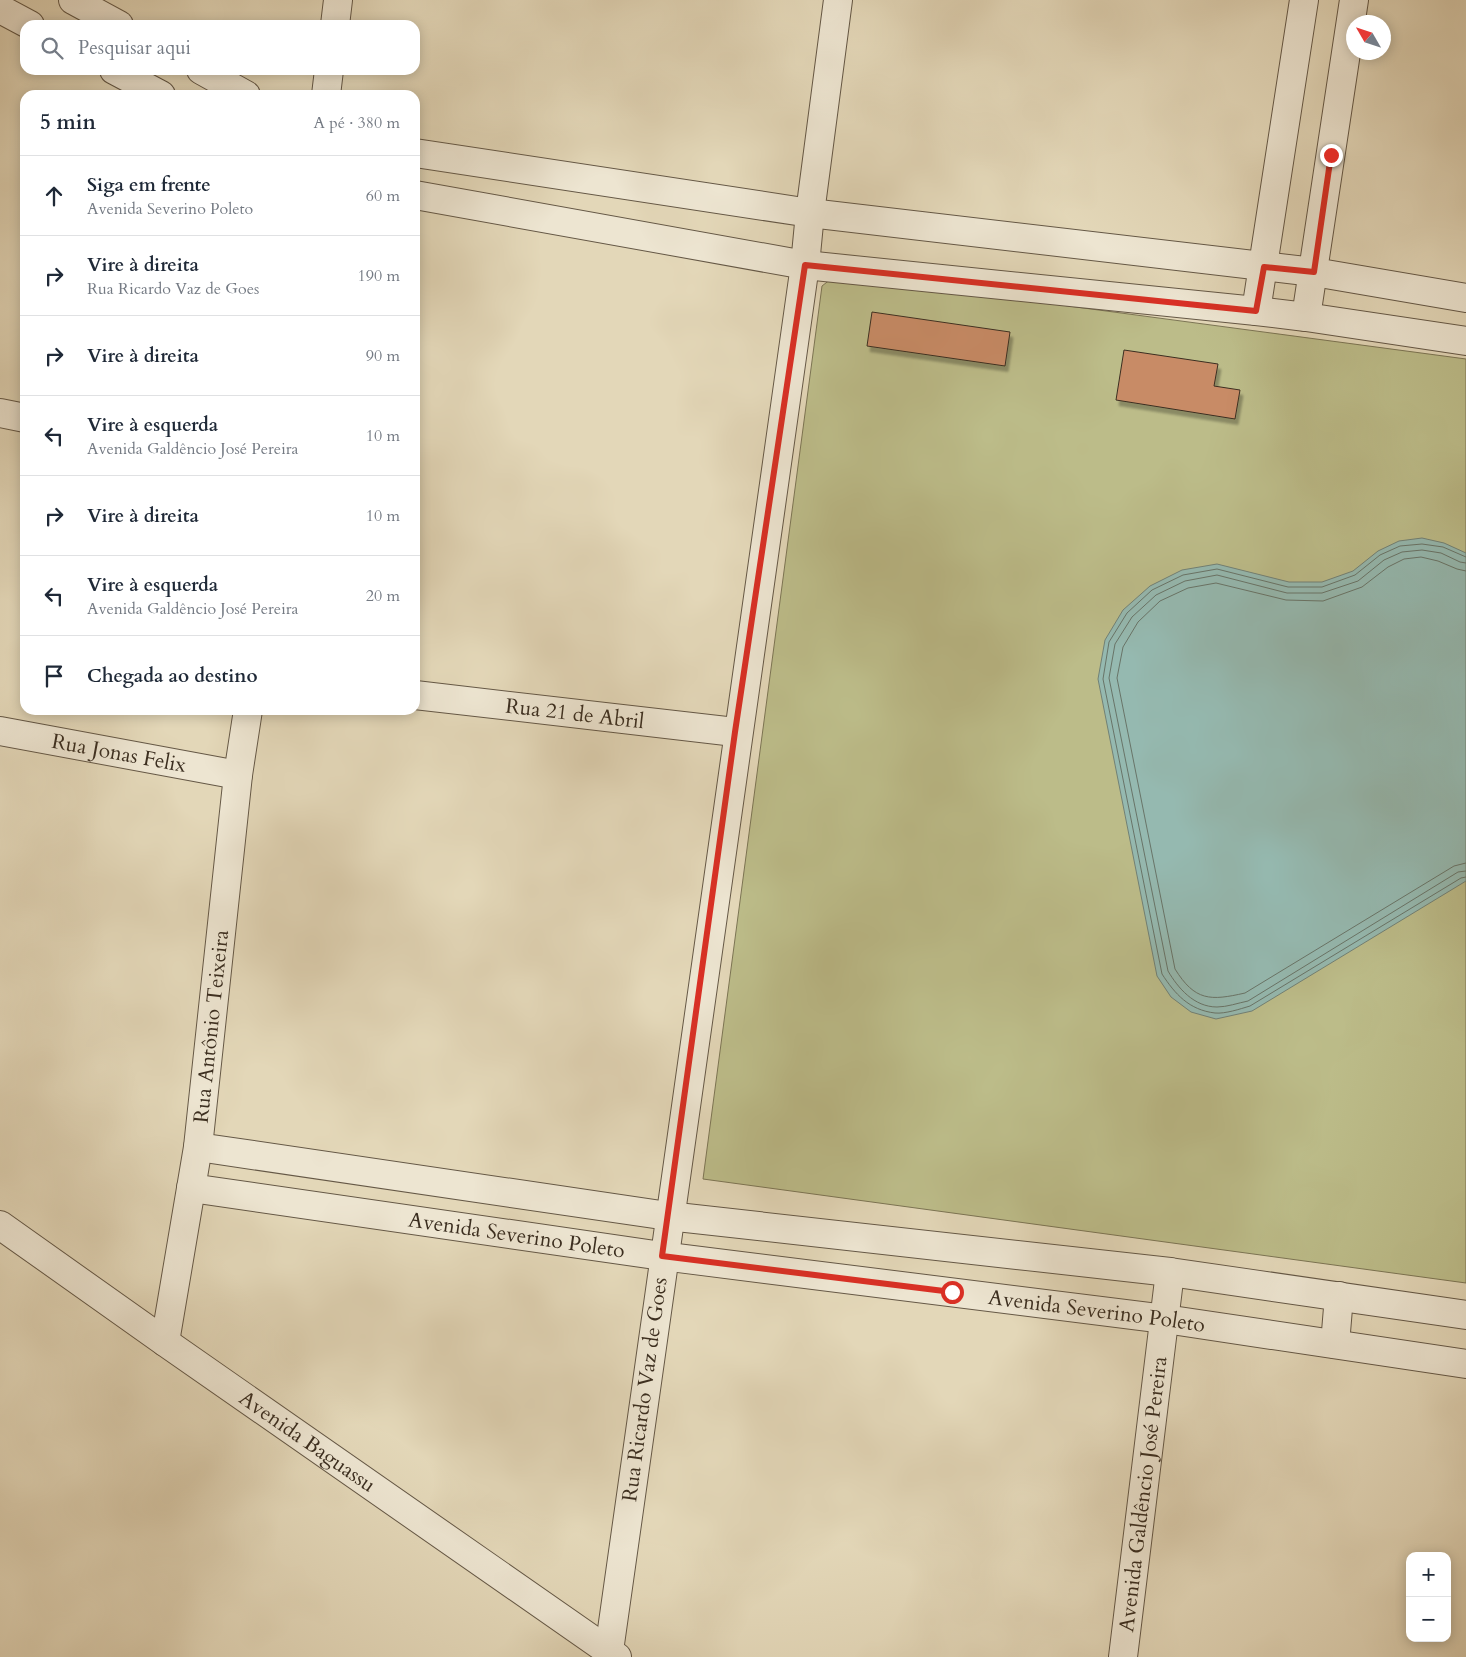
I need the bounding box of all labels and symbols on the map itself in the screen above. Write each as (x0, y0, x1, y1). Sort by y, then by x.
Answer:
north arrow (1346, 15, 1391, 60)
route end (1320, 144, 1343, 167)
street label: Rua 21 de Abril (504, 691, 646, 736)
street label: Rua Jonas Felix (49, 726, 189, 780)
street label: Rua Antônio Teixeira (186, 928, 236, 1124)
street label: Avenida Severino Poleto (407, 1205, 627, 1265)
street label: Rua Ricardo Vaz de Goes (615, 1275, 674, 1503)
route start (941, 1281, 964, 1304)
street label: Avenida Severino Poleto (987, 1282, 1207, 1339)
street label: Avenida Galdêncio José Pereira (1112, 1355, 1174, 1634)
street label: Avenida Baguassu (234, 1384, 382, 1499)

